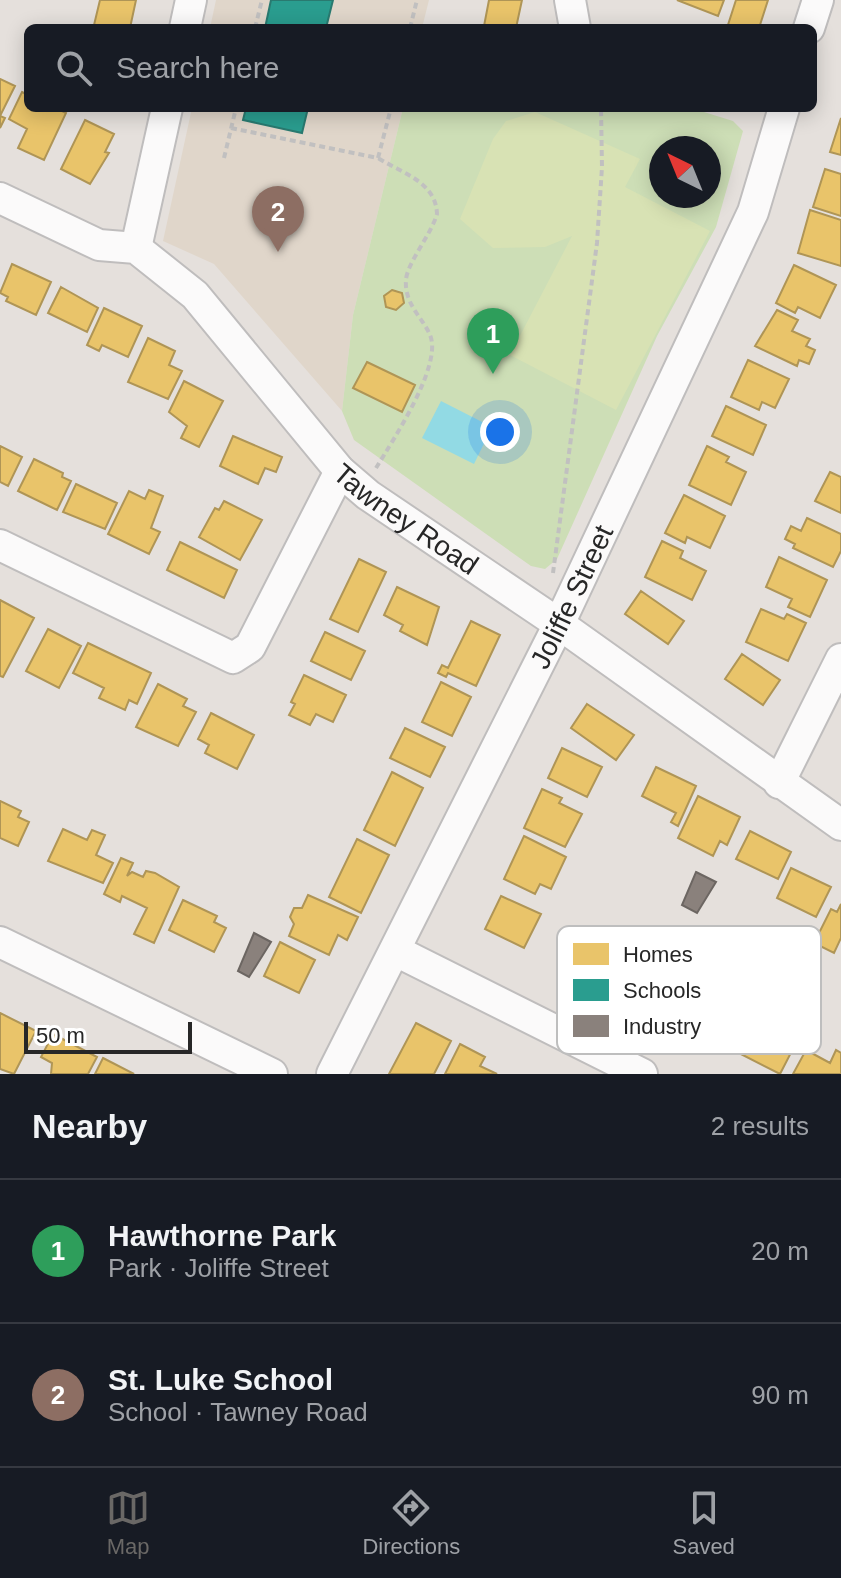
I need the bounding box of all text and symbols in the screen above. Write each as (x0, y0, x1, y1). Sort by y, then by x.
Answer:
search box (24, 24, 817, 112)
icon: search (52, 46, 96, 90)
text: Search here (116, 51, 279, 84)
north arrow (649, 136, 721, 208)
pin: 2 (252, 186, 304, 252)
pin: 1 (467, 308, 519, 374)
your location (480, 412, 520, 452)
street label: Tawney Road (327, 458, 484, 581)
street label: Joliffe Street (524, 520, 619, 674)
legend (557, 926, 821, 1054)
text: Homes (623, 942, 693, 967)
text: Schools (623, 978, 701, 1003)
text: Industry (623, 1014, 701, 1039)
scale bar (24, 1018, 192, 1054)
text: 50 m (36, 1023, 85, 1048)
text: Nearby (32, 1107, 147, 1145)
text: 2 results (711, 1111, 809, 1141)
text: Hawthorne Park (108, 1219, 336, 1252)
text: 1 (51, 1236, 65, 1266)
text: 20 m (751, 1236, 809, 1266)
text: Park · Joliffe Street (108, 1253, 329, 1283)
text: St. Luke School (108, 1363, 333, 1396)
text: 2 (51, 1380, 65, 1410)
text: 90 m (751, 1380, 809, 1410)
text: School · Tawney Road (108, 1397, 368, 1427)
tab: Map (106, 1486, 150, 1560)
tab: Directions (362, 1486, 460, 1560)
tab: Saved (672, 1486, 735, 1560)

